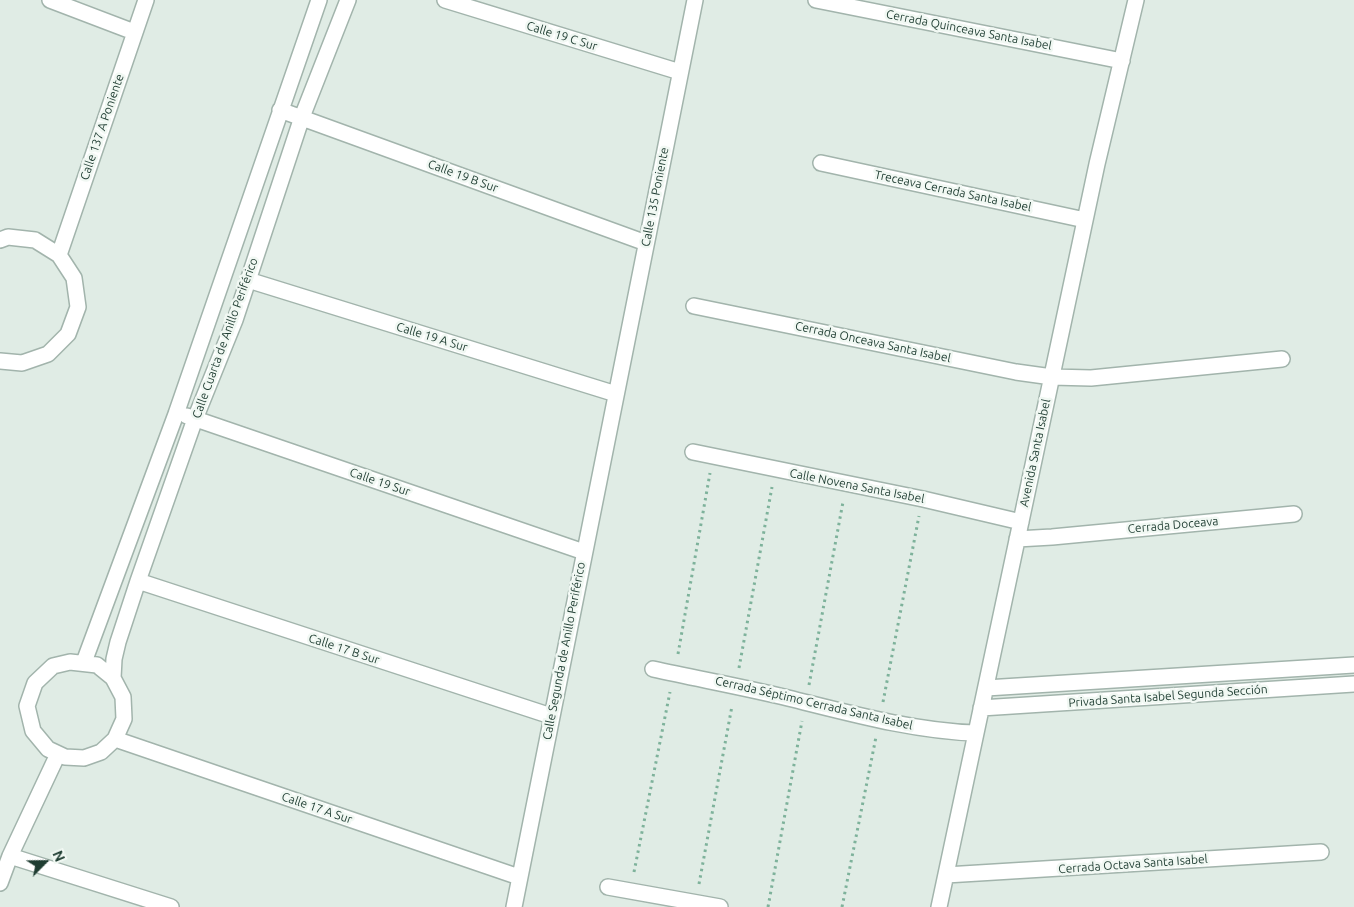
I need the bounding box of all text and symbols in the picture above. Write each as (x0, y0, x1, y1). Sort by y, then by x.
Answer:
street label: Cerrada Quinceava Santa Isabel (885, 7, 1053, 53)
street label: Calle 19 C Sur (525, 18, 599, 54)
street label: Calle 137 A Poniente (77, 72, 127, 182)
street label: Calle 135 Poniente (638, 146, 672, 248)
street label: Calle 19 B Sur (426, 157, 500, 195)
street label: Treceava Cerrada Santa Isabel (873, 167, 1033, 215)
street label: Calle Cuarta de Anillo Periférico (189, 256, 261, 420)
street label: Cerrada Onceava Santa Isabel (794, 318, 952, 366)
street label: Calle 19 A Sur (395, 319, 469, 355)
street label: Avenida Santa Isabel (1017, 398, 1053, 508)
street label: Calle 19 Sur (348, 465, 412, 499)
street label: Calle Novena Santa Isabel (788, 466, 926, 506)
street label: Cerrada Doceava (1127, 514, 1219, 536)
street label: Calle Segunda de Anillo Periférico (540, 561, 588, 741)
street label: Calle 17 B Sur (307, 631, 381, 667)
street label: Cerrada Séptimo Cerrada Santa Isabel (714, 673, 914, 733)
street label: Privada Santa Isabel Segunda Sección (1068, 682, 1268, 710)
street label: Calle 17 A Sur (280, 789, 354, 827)
north arrow (20, 837, 70, 887)
text: N (49, 848, 68, 864)
street label: Cerrada Octava Santa Isabel (1058, 852, 1208, 876)

